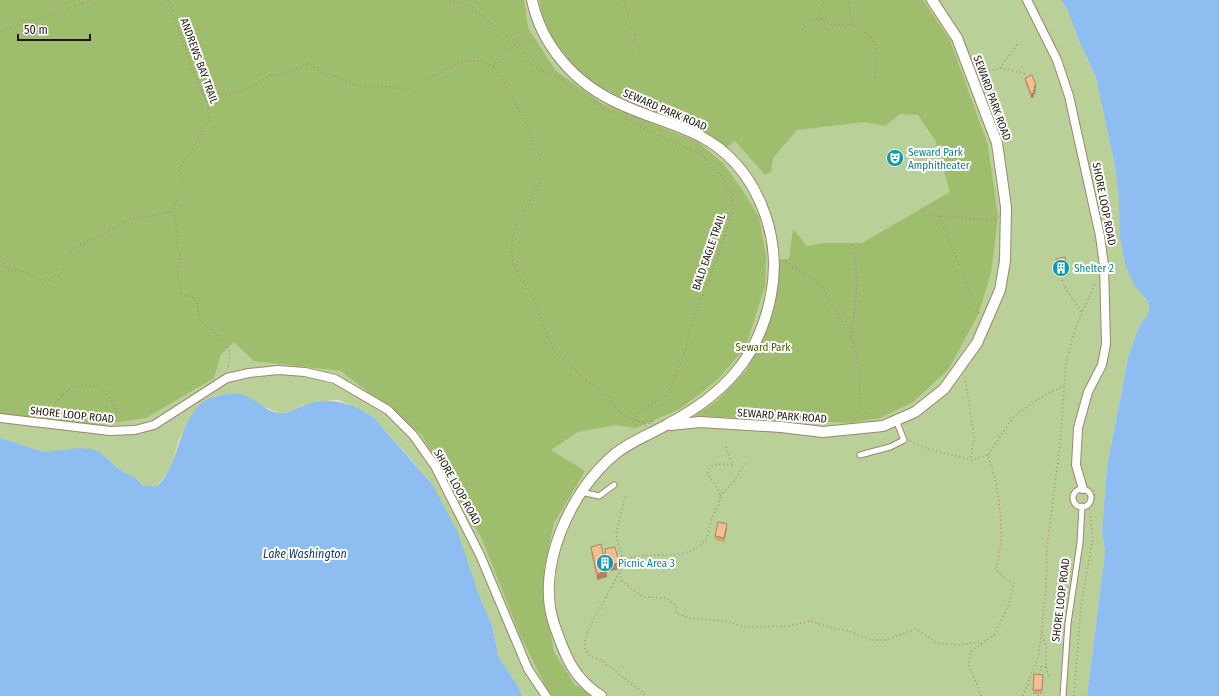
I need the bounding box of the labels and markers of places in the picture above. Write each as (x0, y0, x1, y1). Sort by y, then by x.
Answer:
place label: Seward Park Amphitheater (908, 146, 970, 172)
theatre icon: Seward Park Amphitheater (885, 148, 905, 168)
building icon: Shelter 2 (1051, 258, 1071, 278)
place label: Shelter 2 (1074, 262, 1114, 275)
building icon: Picnic Area 3 (595, 553, 615, 573)
place label: Picnic Area 3 (618, 557, 675, 570)

